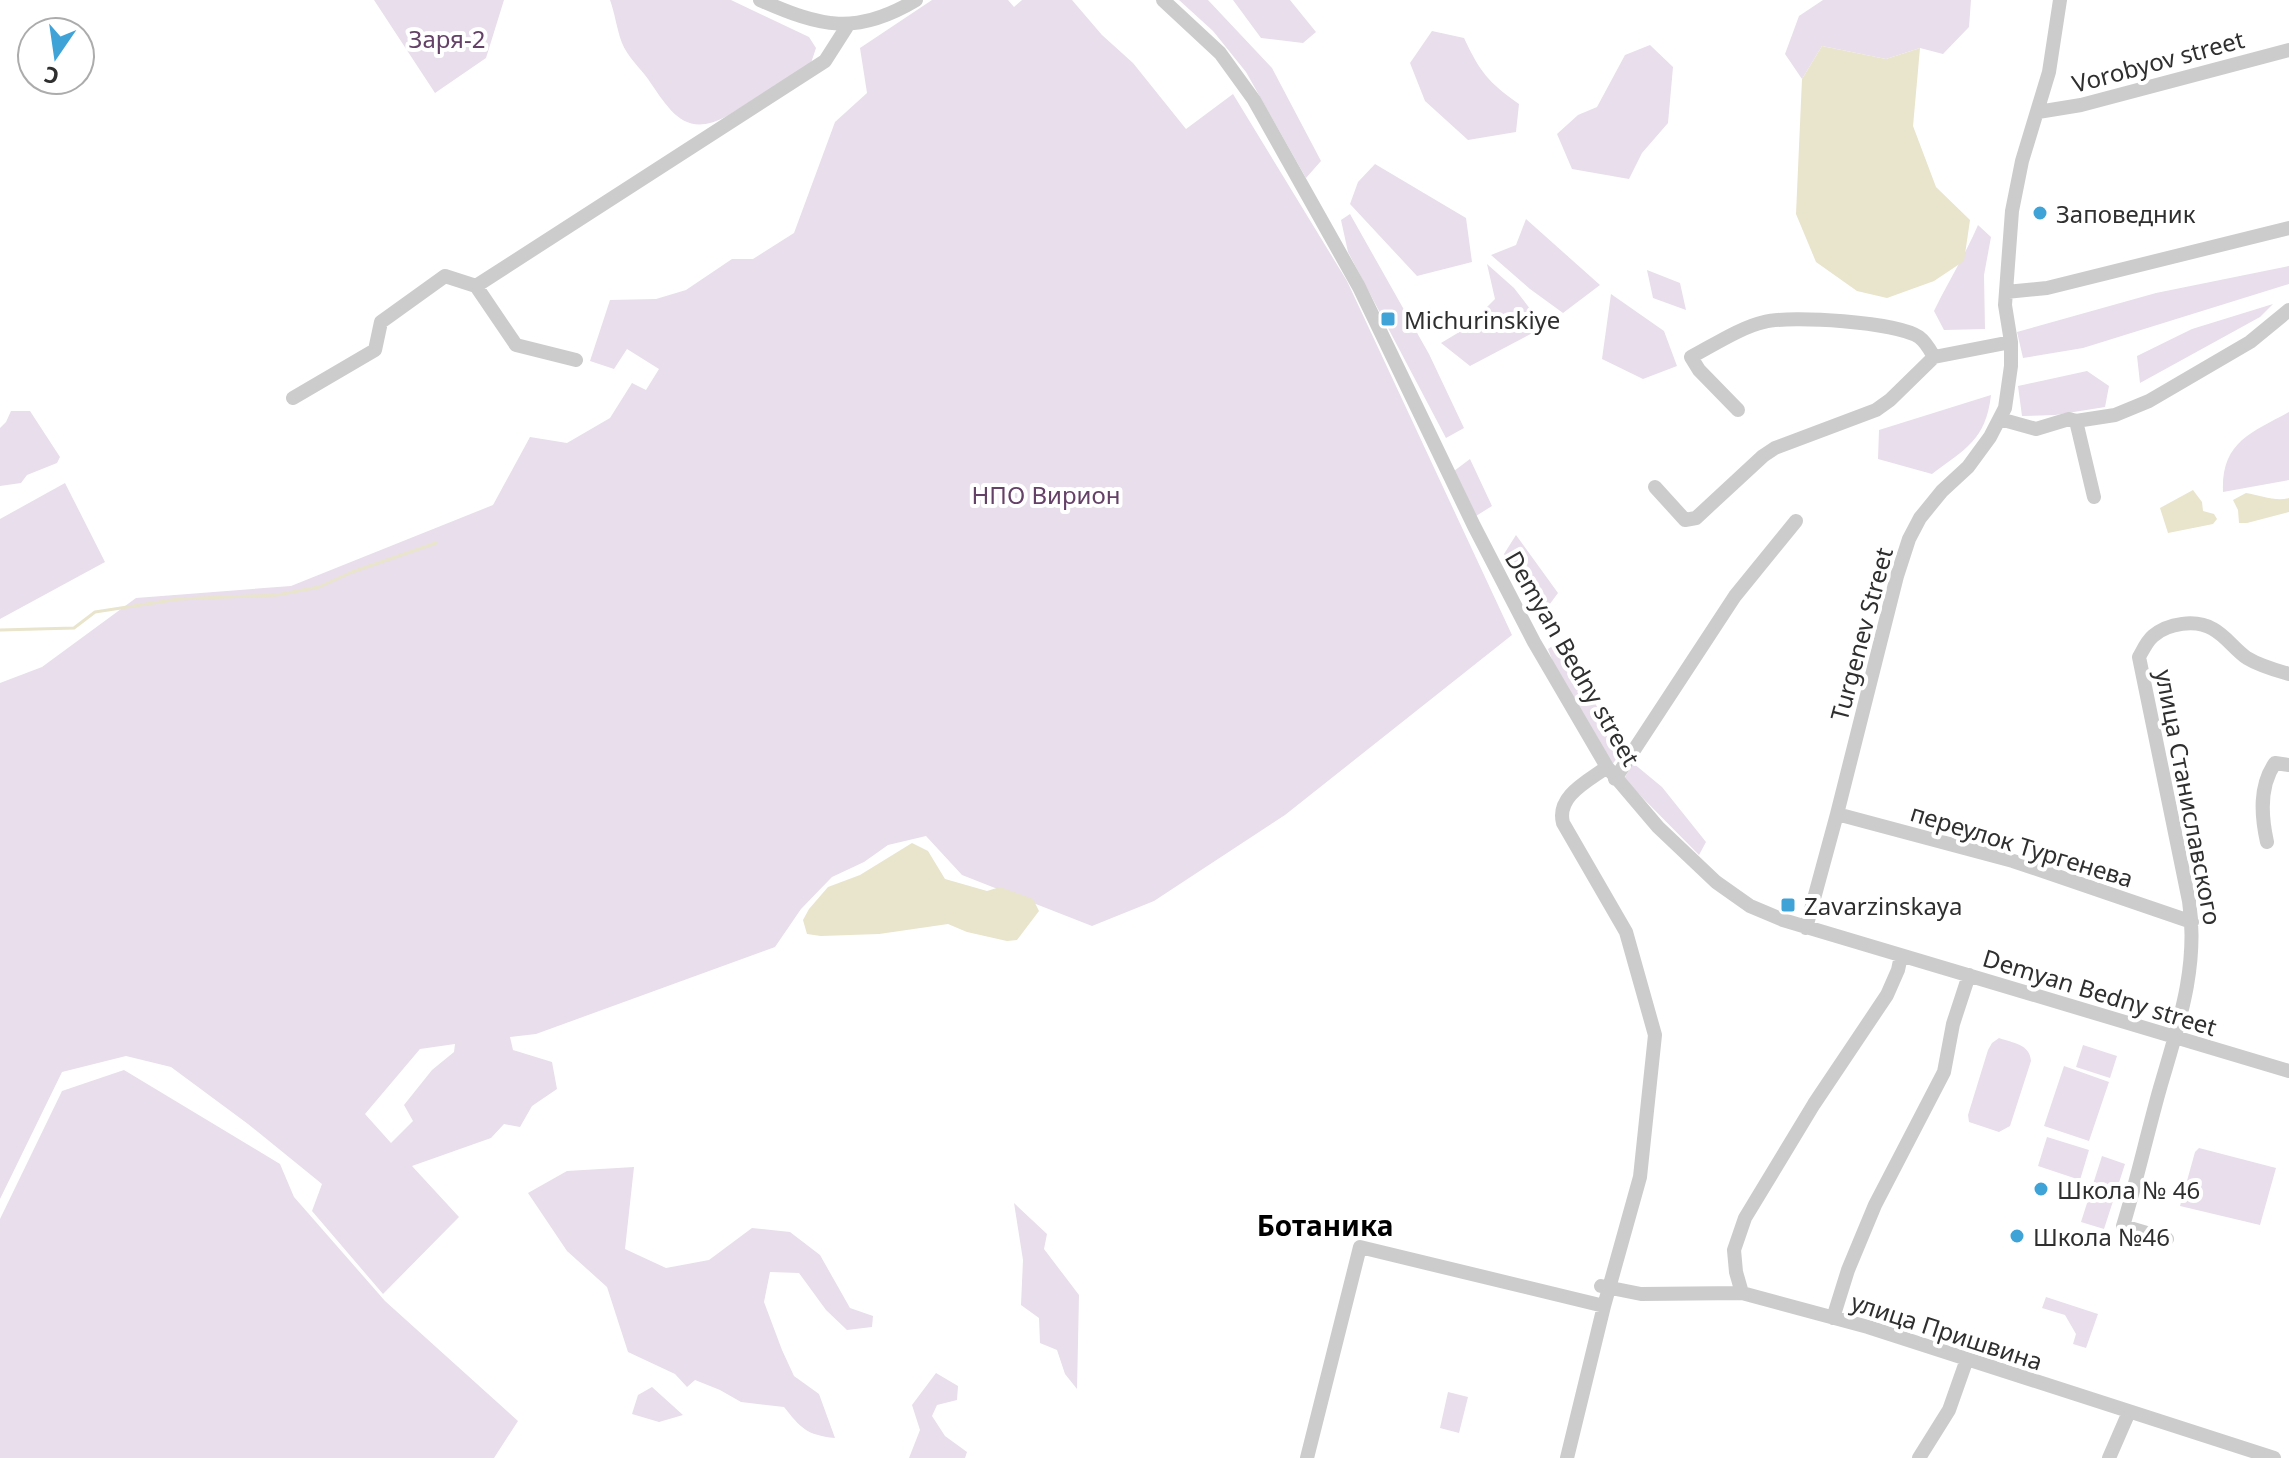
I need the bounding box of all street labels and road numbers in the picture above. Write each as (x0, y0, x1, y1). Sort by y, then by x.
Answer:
street label: Vorobyov street (2068, 22, 2248, 100)
street label: Turgenev Street (1822, 543, 1900, 724)
street label: Demyan Bedny street (1498, 545, 1648, 772)
street label: улица Станиславского (2148, 667, 2230, 927)
street label: переулок Тургенева (1907, 795, 2137, 895)
street label: Demyan Bedny street (1979, 941, 2221, 1043)
street label: улица Пришвина (1847, 1285, 2047, 1377)

